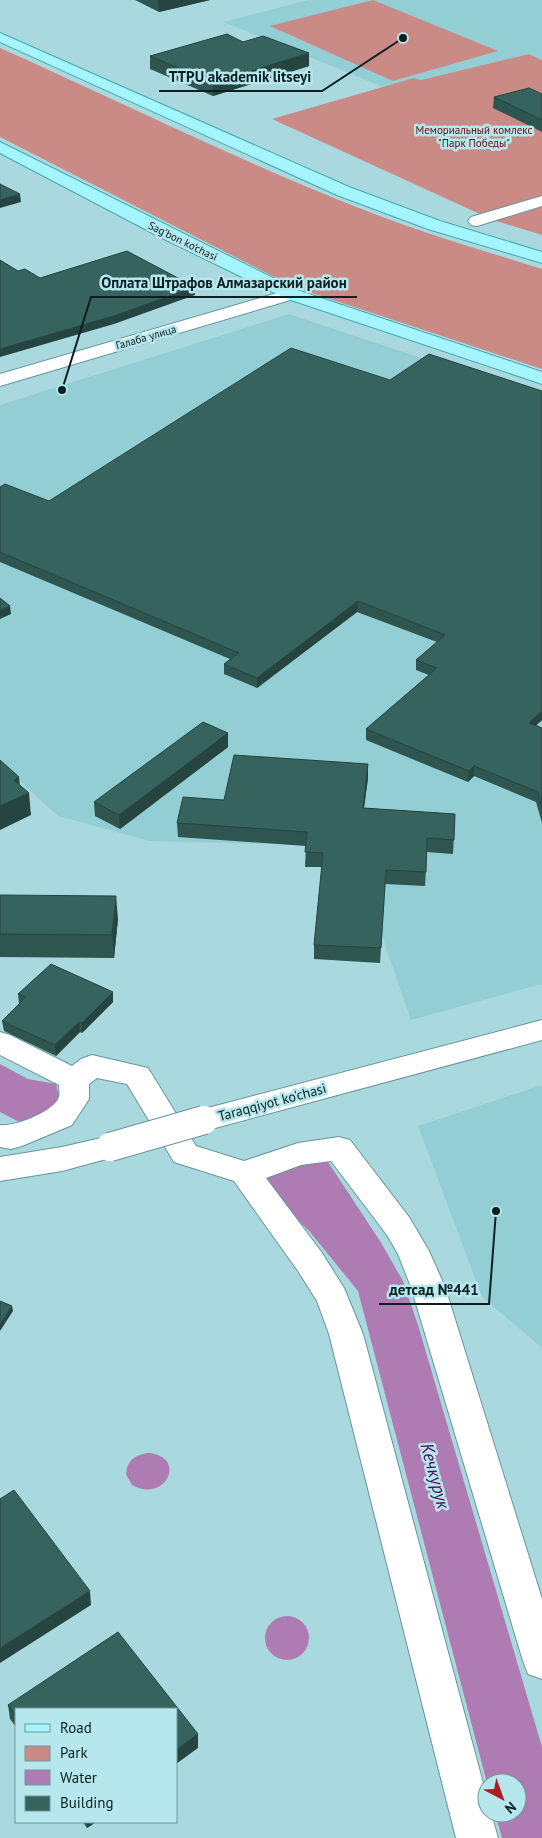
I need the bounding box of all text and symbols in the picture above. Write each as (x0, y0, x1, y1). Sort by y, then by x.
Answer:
callout: TTPU akademik litseyi (159, 61, 322, 91)
text: TTPU akademik litseyi (169, 67, 311, 86)
park label: Мемориальный комлекс "Парк Победы" (416, 123, 532, 150)
street label: Sag’bon ko’chasi (146, 218, 220, 264)
callout: Оплата Штрафов Aлмазарский район (91, 267, 357, 297)
text: Оплата Штрафов Aлмазарский район (101, 273, 347, 292)
street label: Галаба улица (114, 322, 178, 352)
street label: Taraqqiyot ko'chasi (216, 1079, 328, 1125)
callout: детсад №441 (379, 1274, 489, 1304)
text: детсад №441 (388, 1280, 479, 1299)
water label: Кечкурук (416, 1440, 455, 1512)
legend (15, 1708, 178, 1823)
text: Road (60, 1718, 92, 1737)
text: Park (60, 1743, 88, 1762)
text: Water (60, 1768, 97, 1787)
north arrow (477, 1773, 527, 1823)
text: Building (60, 1793, 114, 1812)
text: N (501, 1798, 520, 1818)

